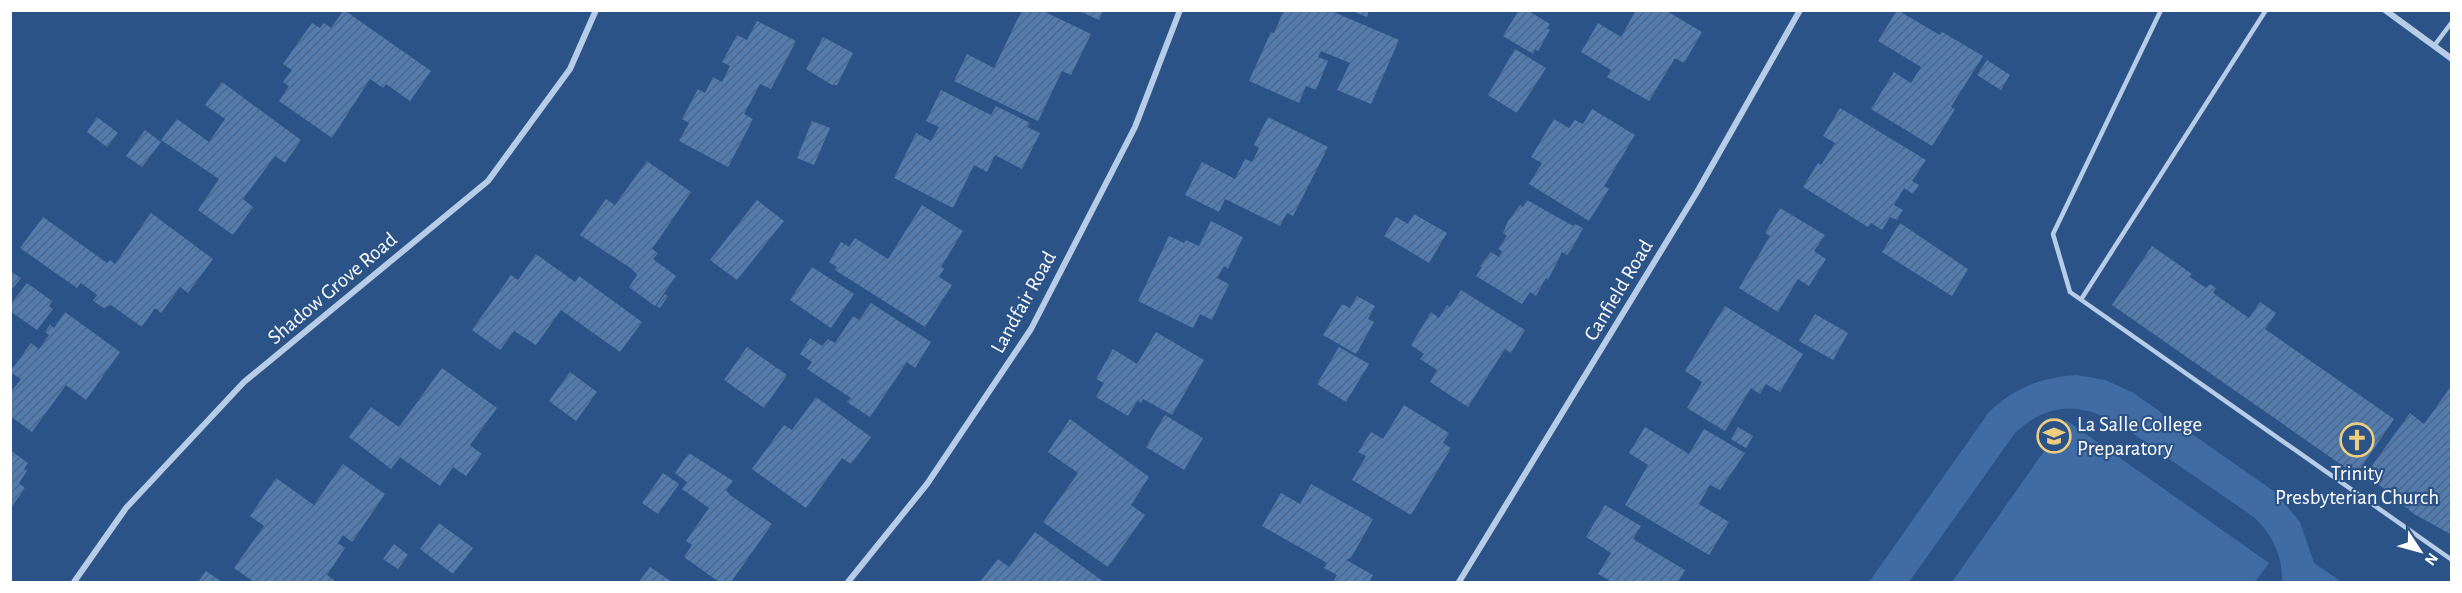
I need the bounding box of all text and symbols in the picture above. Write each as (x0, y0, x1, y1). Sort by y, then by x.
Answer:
street label: Shadow Grove Road (264, 228, 401, 348)
street label: Canfield Road (1580, 236, 1657, 344)
street label: Landfair Road (987, 248, 1060, 357)
place label: La Salle College Preparatory (2077, 414, 2202, 459)
school or university icon: La Salle College Preparatory (2036, 418, 2072, 454)
church icon: Trinity Presbyterian Church (2339, 422, 2375, 458)
place label: Trinity Presbyterian Church (2275, 463, 2439, 508)
north arrow (2390, 521, 2450, 581)
text: N (2422, 550, 2441, 568)

